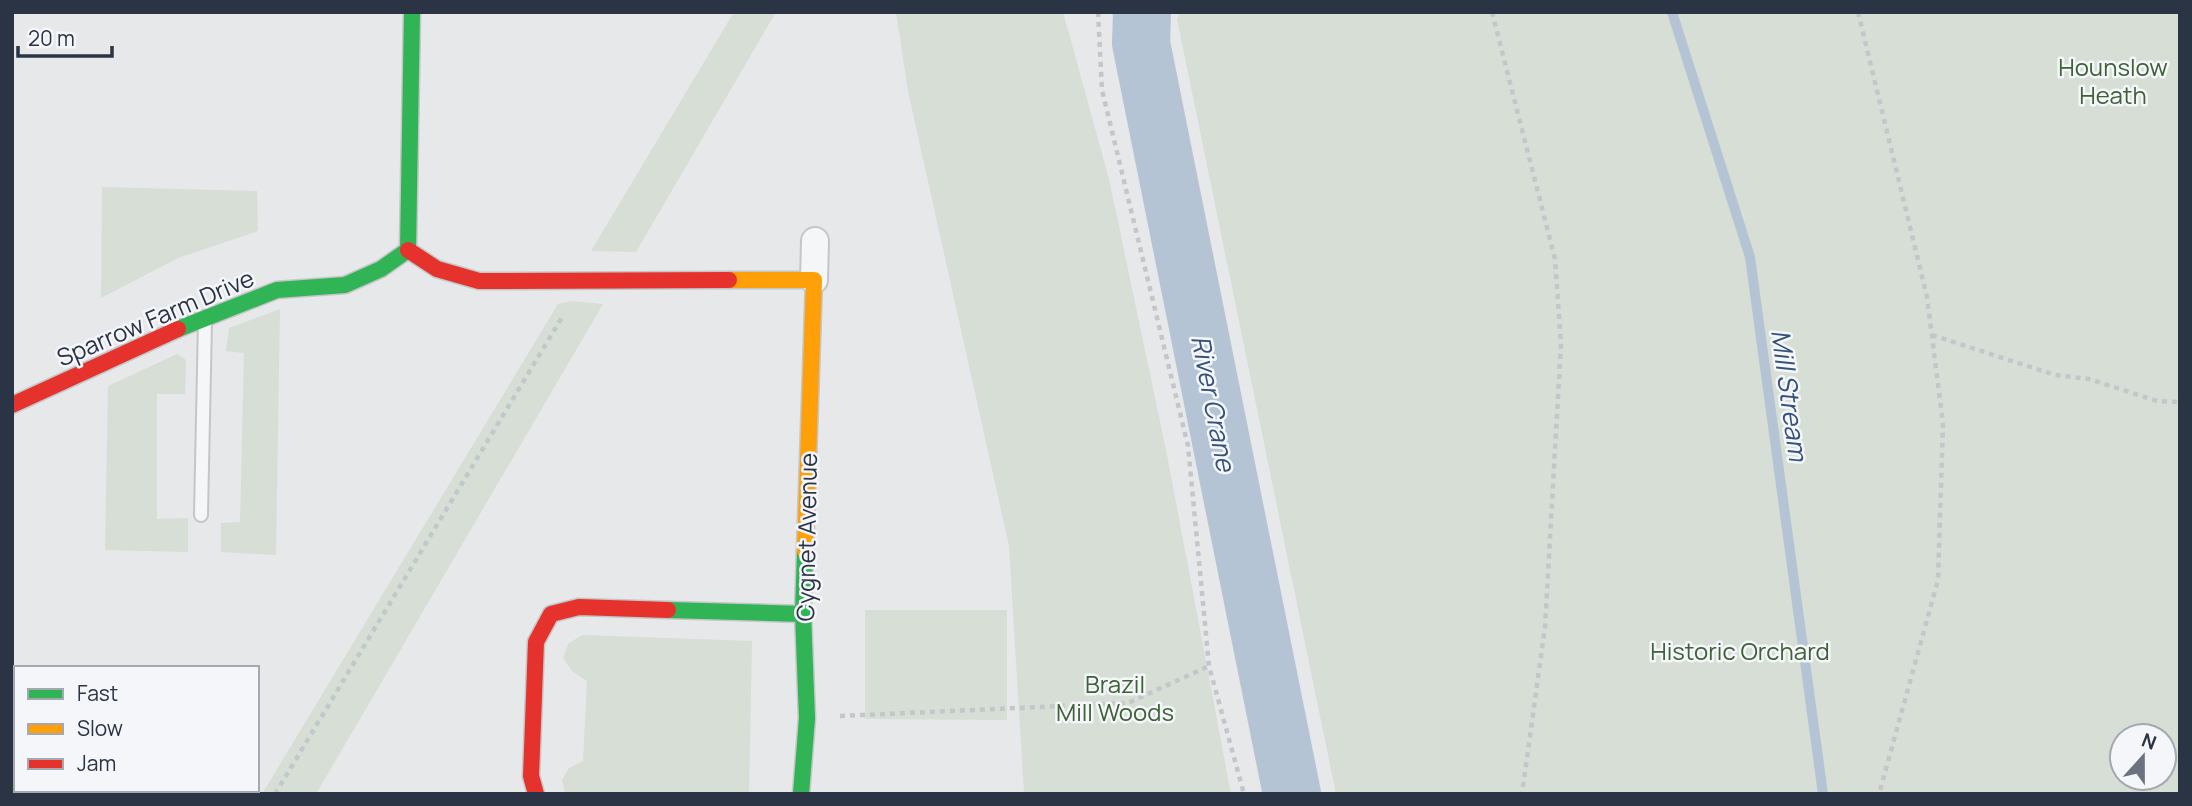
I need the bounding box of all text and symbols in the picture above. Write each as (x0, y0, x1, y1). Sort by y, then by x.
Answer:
scale bar (18, 14, 112, 58)
text: 20 m (28, 24, 75, 52)
park label: Hounslow Heath (2058, 50, 2168, 111)
street label: Sparrow Farm Drive (51, 261, 259, 373)
water label: Mill Stream (1763, 327, 1817, 465)
water label: River Crane (1183, 332, 1245, 476)
street label: Cygnet Avenue (788, 452, 824, 622)
park label: Historic Orchard (1650, 634, 1830, 667)
legend (14, 666, 259, 792)
park label: Brazil Mill Woods (1056, 667, 1174, 728)
text: Fast (77, 679, 118, 707)
text: Slow (77, 714, 123, 742)
north arrow (2108, 722, 2178, 792)
text: N (2138, 727, 2160, 756)
text: Jam (77, 749, 116, 777)

